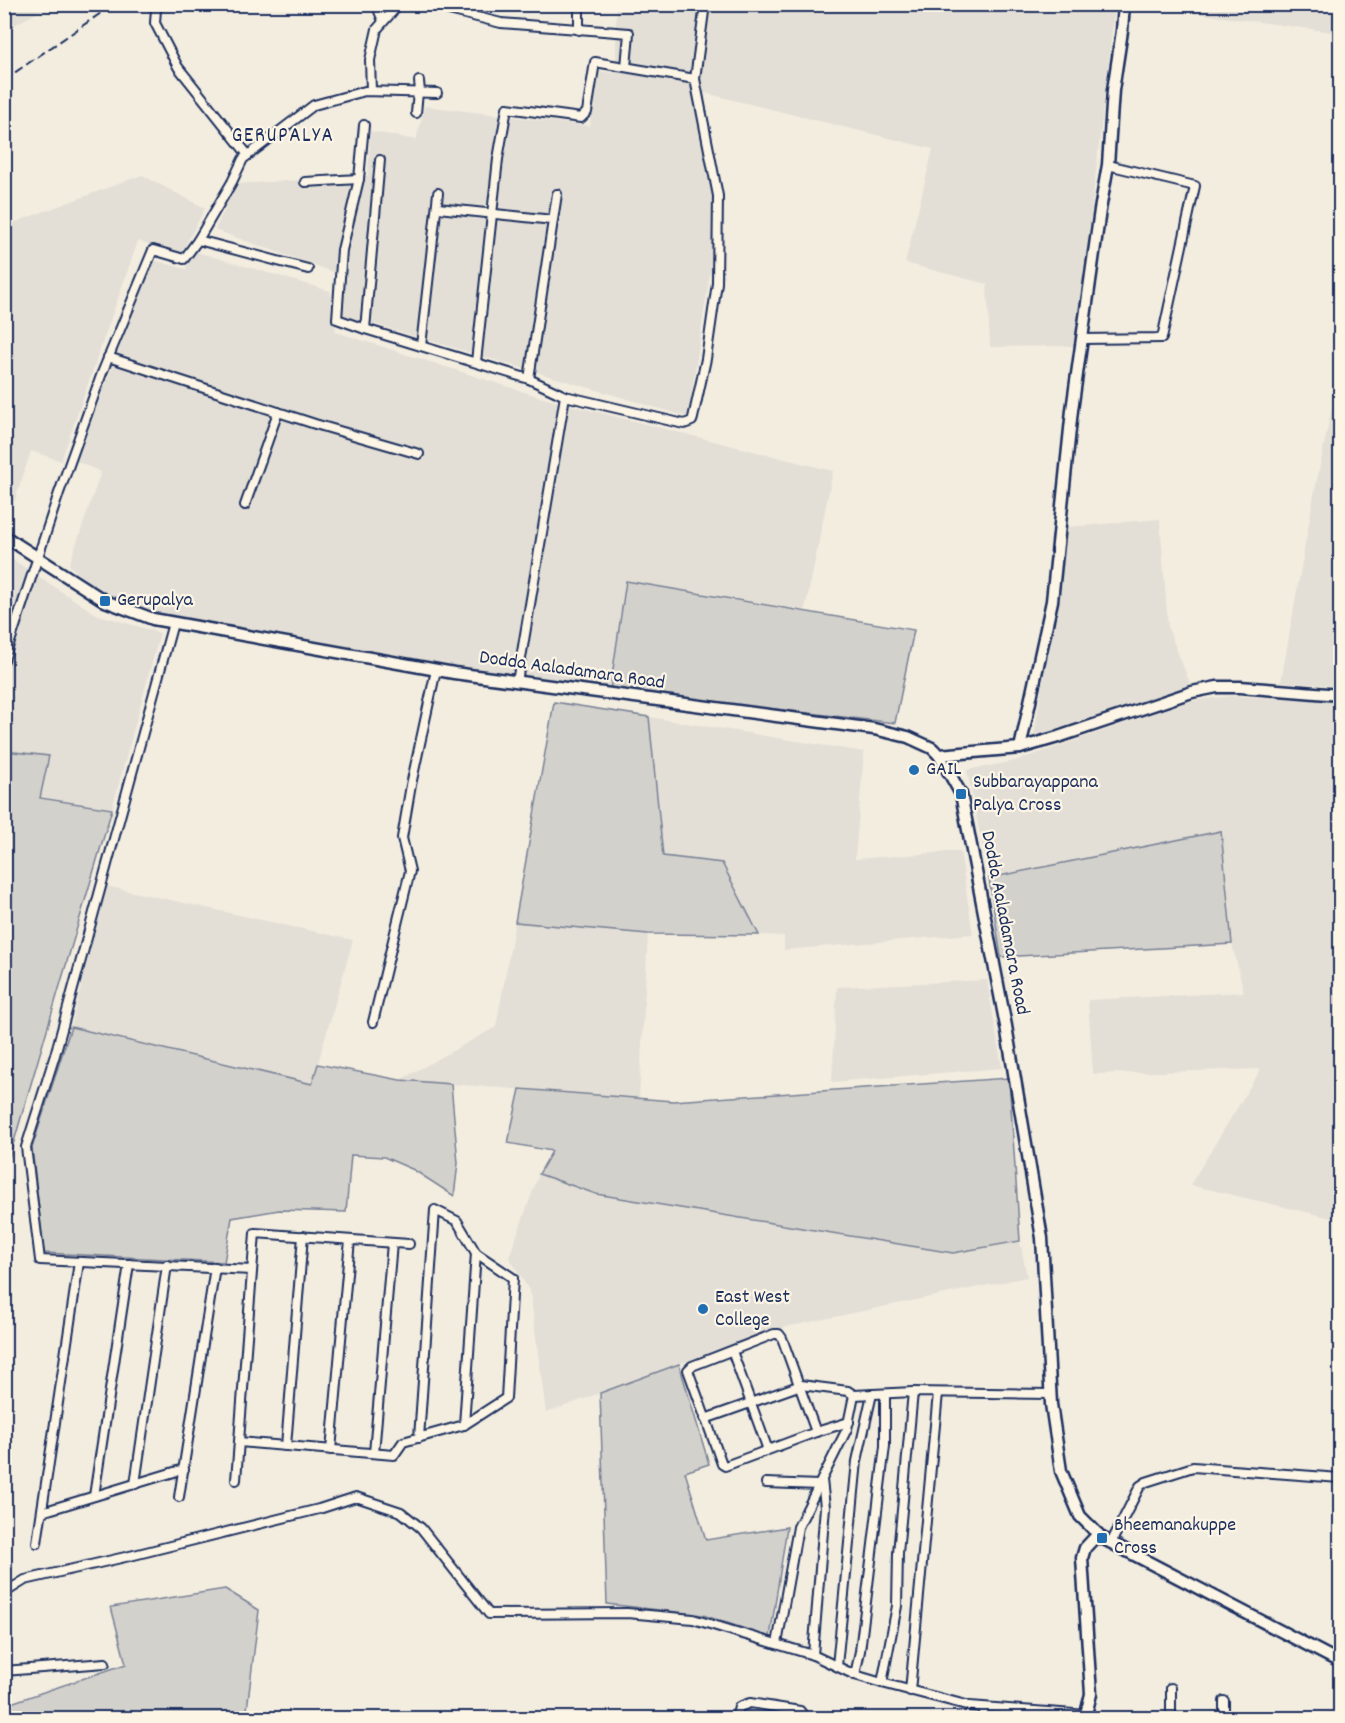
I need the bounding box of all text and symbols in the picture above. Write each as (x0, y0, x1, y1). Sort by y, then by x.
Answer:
district label: GERUPALYA (232, 122, 334, 152)
place label: Gerupalya (117, 587, 193, 615)
marker: Gerupalya (98, 594, 112, 608)
street label: Dodda Aaladamara Road (477, 644, 667, 698)
place label: GAIL (926, 756, 961, 784)
marker: GAIL (907, 763, 921, 777)
place label: Subbarayappana Palya Cross (973, 769, 1098, 820)
marker: Subbarayappana Palya Cross (954, 787, 968, 801)
street label: Dodda Aaladamara Road (972, 829, 1036, 1017)
place label: East West College (715, 1284, 790, 1335)
marker: East West College (696, 1302, 710, 1316)
place label: Bheemanakuppe Cross (1114, 1512, 1236, 1563)
marker: Bheemanakuppe Cross (1095, 1531, 1109, 1545)

